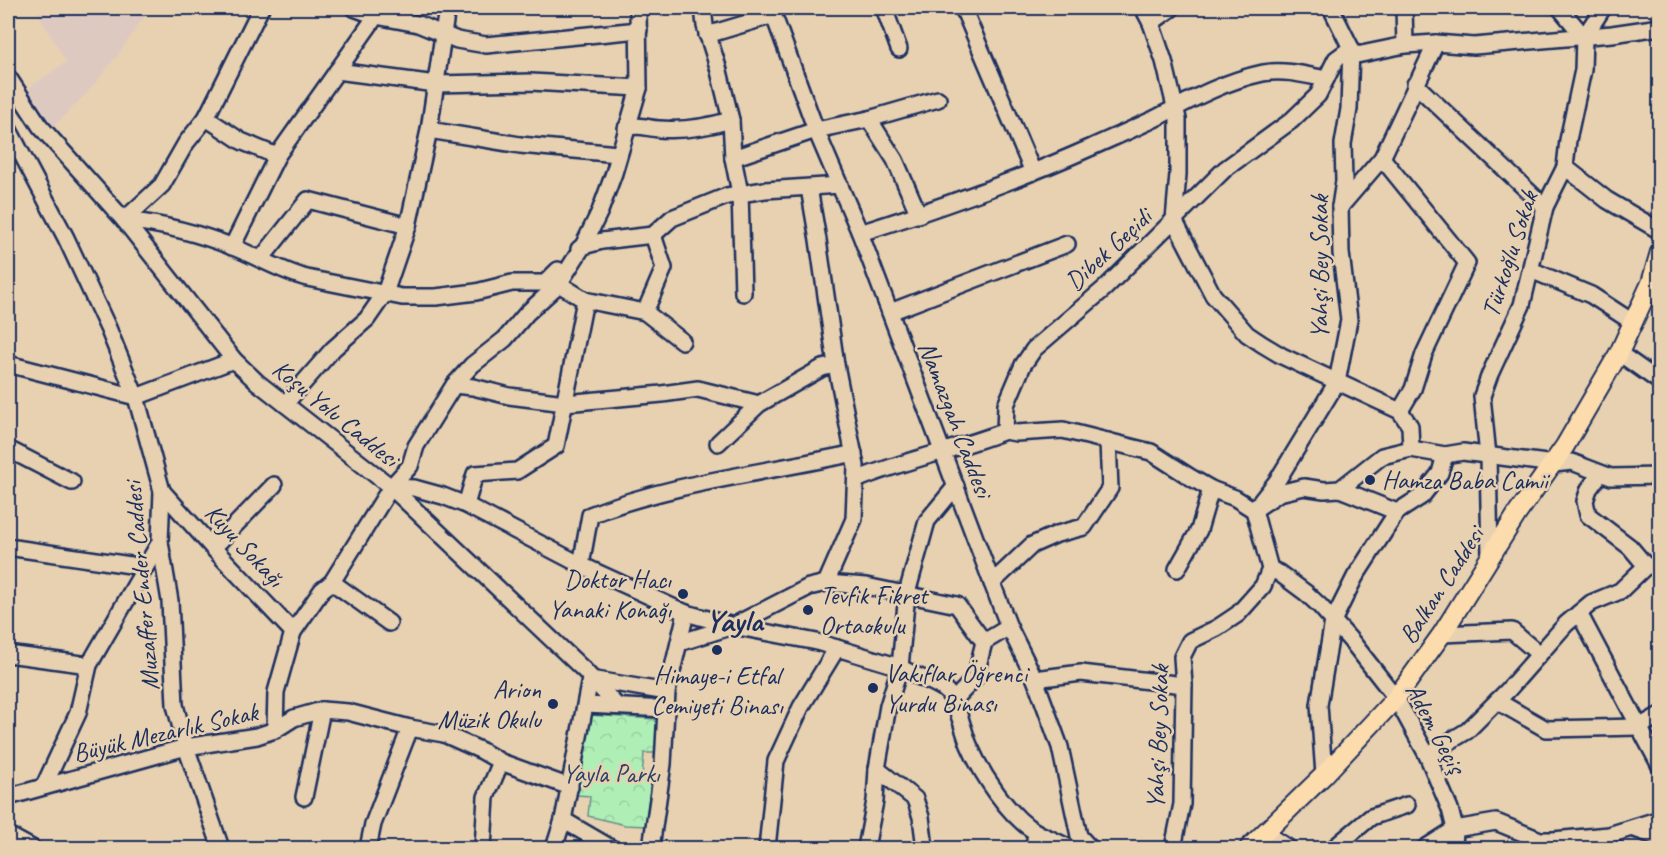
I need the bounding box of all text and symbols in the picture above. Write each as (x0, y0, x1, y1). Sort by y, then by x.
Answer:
street label: Türkoğlu Sokak (1474, 185, 1546, 321)
street label: Yahşi Bey Sokak (1303, 192, 1336, 339)
street label: Dibek Geçidi (1058, 199, 1161, 298)
street label: Namazgah Caddesi (911, 336, 1002, 505)
street label: Koşu Yolu Caddesi (266, 352, 408, 476)
place label: Hamza Baba Camii (1382, 464, 1551, 497)
marker: Hamza Baba Camii (1363, 473, 1377, 487)
street label: Muzaffer Ender Caddesi (116, 477, 167, 692)
street label: Kuyu Sokağı (198, 497, 292, 595)
street label: Balkan Caddesi (1391, 518, 1493, 650)
place label: Doktor Hacı Yanaki Konağı (549, 563, 672, 626)
place label: Tevfik Fikret Ortaokulu (820, 579, 930, 642)
marker: Doktor Hacı Yanaki Konağı (676, 587, 690, 601)
district label: Yayla (705, 600, 766, 641)
marker: Tevfik Fikret Ortaokulu (801, 603, 815, 617)
marker: Himaye-i Etfal Cemiyeti Binası (710, 643, 724, 657)
place label: Vakıflar Öğrenci Yurdu Binası (885, 657, 1030, 720)
place label: Himaye-i Etfal Cemiyeti Binası (651, 659, 785, 722)
street label: Yahşi Bey Sokak (1138, 662, 1177, 810)
place label: Arion Müzik Okulu (438, 673, 542, 736)
street label: Adem Geçiş (1398, 677, 1474, 781)
marker: Vakıflar Öğrenci Yurdu Binası (866, 681, 880, 695)
street label: Büyük Mezarlık Sokak (70, 695, 263, 770)
marker: Arion Müzik Okulu (546, 697, 560, 711)
park label: Yayla Parkı (562, 757, 661, 790)

